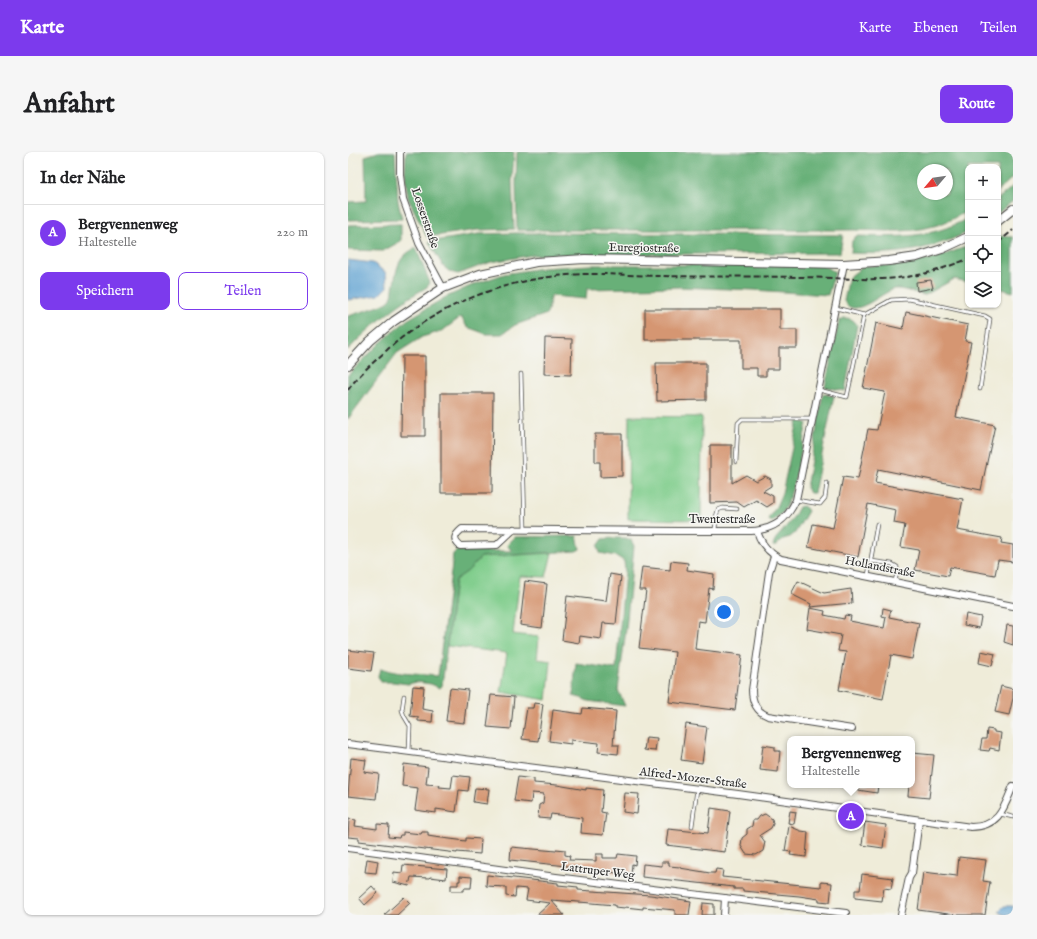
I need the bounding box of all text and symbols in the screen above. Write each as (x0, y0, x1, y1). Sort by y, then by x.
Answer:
text: Karte (20, 16, 64, 40)
text: Karte (859, 19, 891, 37)
text: Ebenen (913, 19, 958, 37)
text: Teilen (980, 19, 1017, 37)
button: Route (940, 85, 1013, 123)
text: Anfahrt (24, 87, 115, 122)
north arrow (917, 164, 953, 200)
map controls (965, 164, 1001, 308)
button: + (965, 164, 1001, 200)
text: In der Nähe (40, 168, 125, 189)
street label: Losserstraße (408, 186, 443, 251)
button: − (965, 200, 1001, 236)
text: Bergvennenweg (78, 215, 178, 234)
text: A (49, 224, 57, 241)
text: 220 m (277, 224, 308, 241)
text: Haltestelle (78, 234, 137, 251)
button: locate (965, 236, 1001, 272)
street label: Euregiostraße (609, 240, 680, 256)
button: Speichern (40, 272, 170, 310)
button: Teilen (178, 272, 308, 310)
button: layers (965, 272, 1001, 308)
street label: Twentestraße (689, 512, 756, 527)
street label: Hollandstraße (844, 553, 917, 581)
your location (714, 602, 734, 622)
popup (787, 736, 915, 788)
text: Bergvennenweg (801, 744, 901, 763)
text: Haltestelle (801, 763, 860, 780)
street label: Alfred-Mozer-Straße (638, 764, 748, 792)
pin: A (838, 801, 864, 831)
street label: Lattruper Weg (560, 859, 636, 884)

